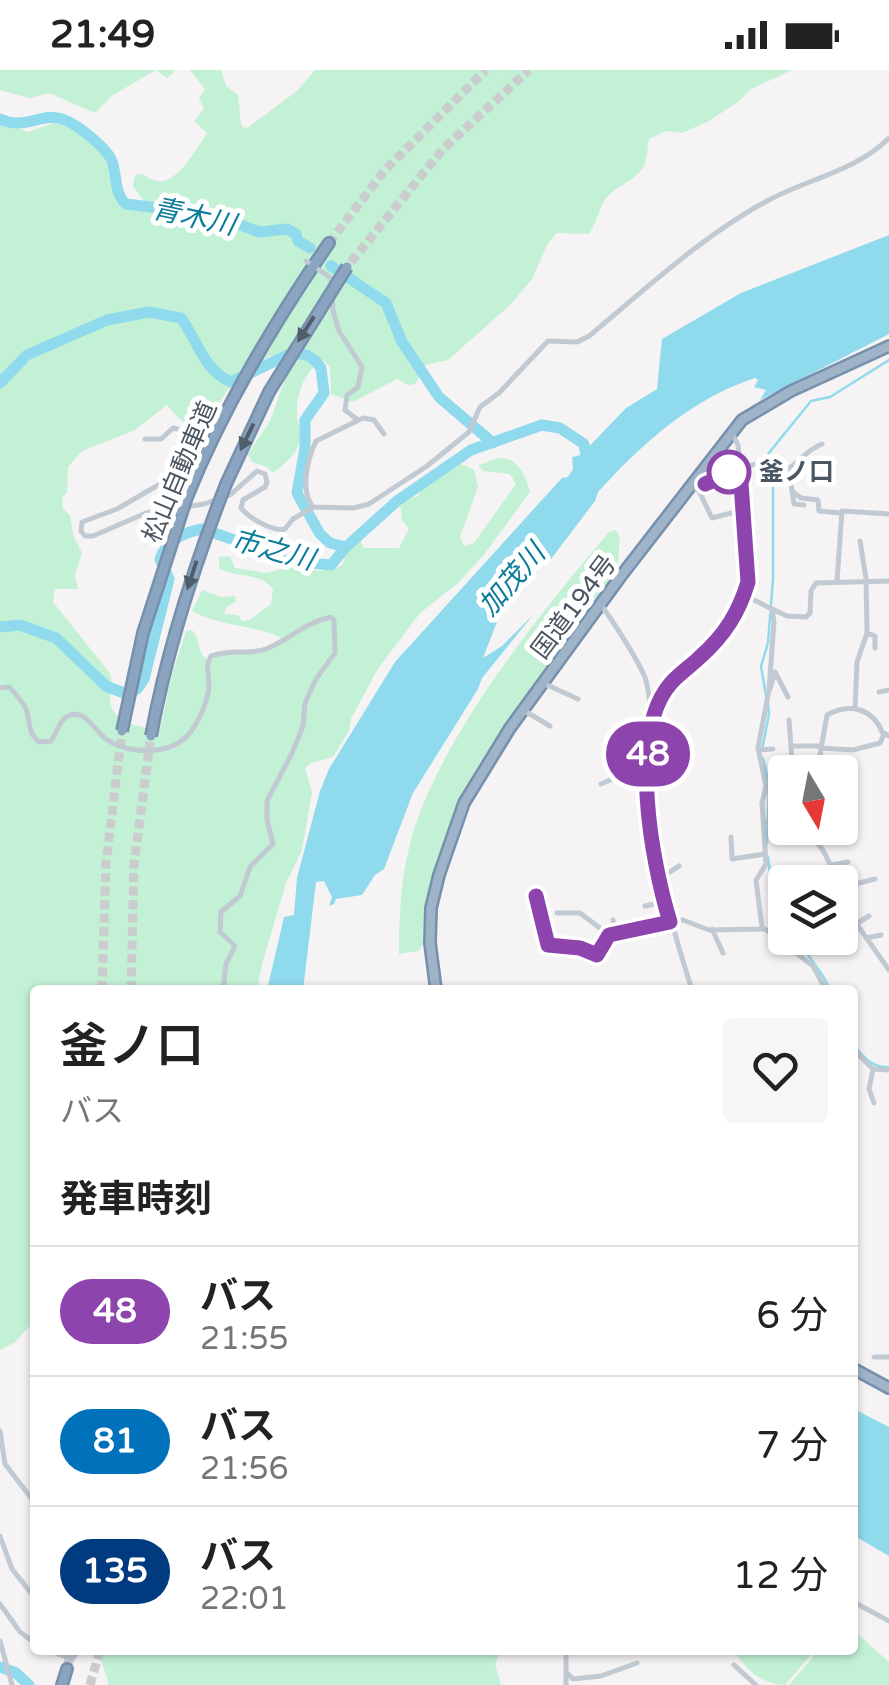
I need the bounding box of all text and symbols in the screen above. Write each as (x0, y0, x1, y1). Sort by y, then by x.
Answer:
text: 21:49 (50, 12, 155, 58)
water label: 青木川 (149, 192, 242, 243)
one-way arrow (298, 315, 316, 342)
street label: 松山自動車道 (137, 397, 223, 547)
one-way arrow (238, 423, 255, 452)
marker: 釜ノ口 (708, 451, 750, 493)
place label: 釜ノ口 (759, 457, 834, 487)
water label: 市之川 (228, 523, 321, 578)
water label: 加茂川 (472, 535, 554, 623)
street label: 国道194号 (525, 549, 623, 665)
one-way arrow (184, 561, 199, 591)
line badge: 48 (603, 722, 693, 786)
text: 48 (626, 733, 670, 775)
north arrow (768, 755, 858, 845)
map controls (768, 755, 858, 955)
button: layers (768, 865, 858, 955)
text: 釜ノ口 (60, 1018, 204, 1076)
button: heart (723, 1018, 828, 1123)
text: バス (60, 1093, 124, 1131)
text: 発車時刻 (60, 1177, 212, 1223)
text: バス (200, 1274, 276, 1320)
text: 48 (93, 1290, 137, 1332)
text: 6 分 (756, 1293, 828, 1339)
text: 21:55 (200, 1320, 289, 1358)
text: バス (200, 1404, 276, 1450)
text: 81 (93, 1420, 137, 1462)
text: 7 分 (756, 1423, 828, 1469)
text: 21:56 (200, 1450, 289, 1488)
text: バス (200, 1534, 276, 1580)
text: 135 (82, 1550, 148, 1592)
text: 12 分 (732, 1553, 828, 1599)
text: 22:01 (200, 1580, 289, 1618)

